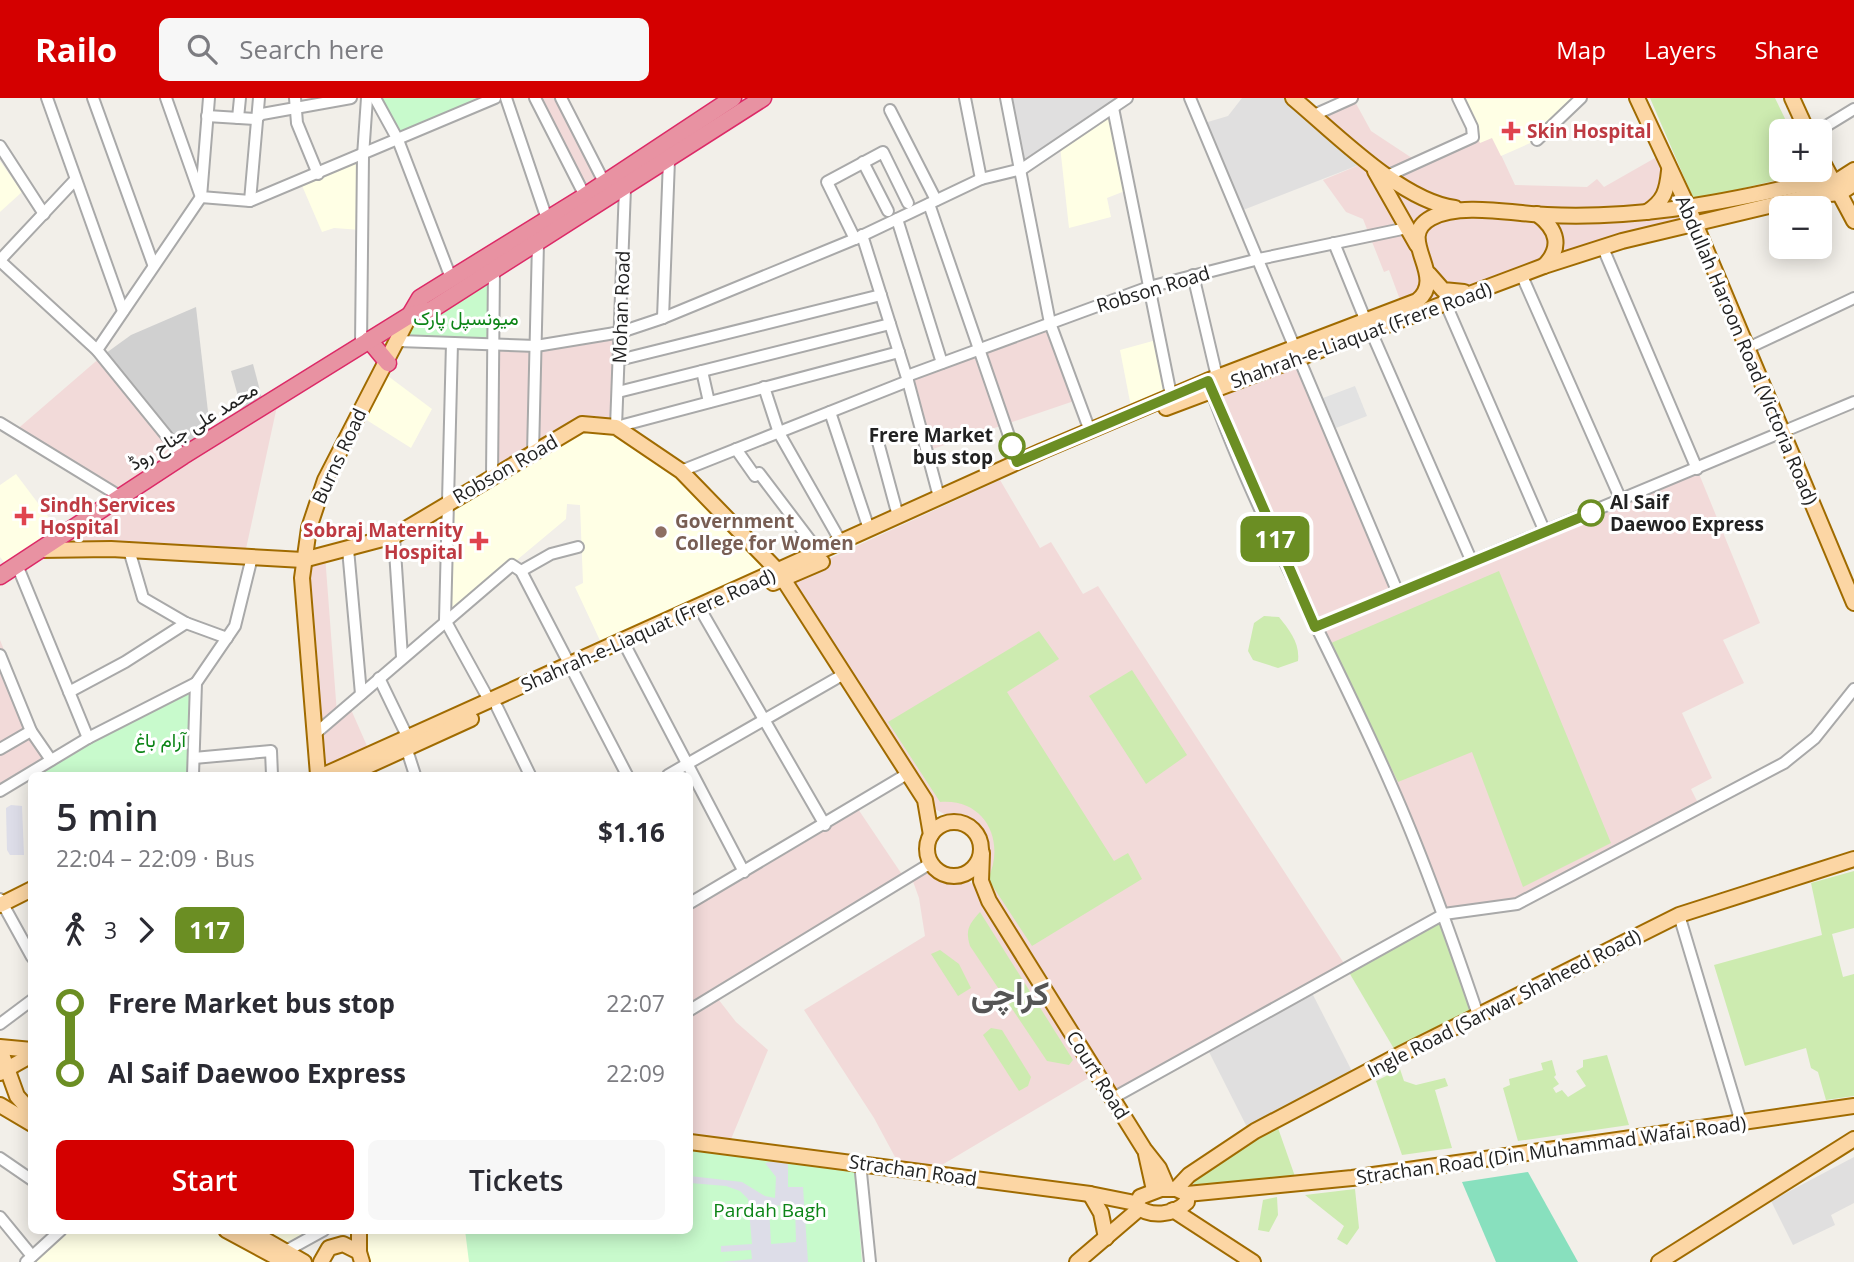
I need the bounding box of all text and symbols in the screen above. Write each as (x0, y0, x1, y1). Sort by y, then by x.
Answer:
search box (159, 18, 649, 81)
text: Railo (35, 27, 117, 72)
icon: search (183, 30, 221, 68)
text: Search here (239, 31, 384, 67)
text: Map (1556, 33, 1606, 66)
text: Layers (1644, 33, 1717, 66)
text: Share (1755, 33, 1819, 66)
place label: Skin Hospital (1527, 118, 1652, 144)
map controls (1769, 119, 1832, 259)
button: + (1769, 119, 1832, 182)
marker: Skin Hospital (1501, 121, 1521, 141)
street label: Abdullah Haroon Road (Victoria Road) (1670, 191, 1824, 509)
button: − (1769, 196, 1832, 259)
street label: Mohan Road (606, 250, 636, 364)
street label: Robson Road (1093, 259, 1213, 319)
street label: Shahrah-e-Liaquat (Frere Road) (1227, 276, 1495, 394)
park label: میونسپل پارک (413, 305, 519, 332)
street label: محمد علی جناح روڈ (123, 376, 263, 476)
street label: Burns Road (306, 404, 372, 508)
place label: Frere Market bus stop (869, 422, 993, 470)
street label: Robson Road (448, 428, 562, 510)
marker: Frere Market bus stop (999, 433, 1025, 459)
place label: Al Saif Daewoo Express (1610, 489, 1764, 537)
place label: Sindh Services Hospital (40, 492, 176, 540)
marker: Al Saif Daewoo Express (1578, 500, 1604, 526)
marker: Sindh Services Hospital (14, 506, 34, 526)
place label: Government College for Women (675, 508, 854, 556)
line badge: 117 (1235, 516, 1315, 562)
place label: Sobraj Maternity Hospital (303, 517, 463, 565)
text: 117 (1254, 522, 1296, 555)
marker: Government College for Women (653, 524, 669, 540)
marker: Sobraj Maternity Hospital (469, 531, 489, 551)
street label: Shahrah-e-Liaquat (Frere Road) (517, 562, 779, 698)
park label: آرام باغ (134, 727, 187, 753)
text: 5 min (56, 790, 159, 842)
text: $1.16 (598, 814, 665, 850)
text: 22:04 – 22:09 · Bus (56, 842, 255, 874)
icon: walk (56, 911, 94, 949)
icon: forward (127, 911, 165, 949)
text: 117 (189, 913, 230, 946)
text: 3 (104, 914, 117, 946)
street label: Ingle Road (Sarwar Shaheed Road) (1363, 923, 1645, 1083)
district label: کراچی (971, 970, 1049, 1016)
text: Frere Market bus stop (108, 985, 395, 1021)
text: 22:07 (606, 987, 665, 1019)
street label: Court Road (1061, 1026, 1135, 1124)
text: Al Saif Daewoo Express (108, 1055, 406, 1091)
text: 22:09 (606, 1057, 665, 1089)
street label: Strachan Road (Din Muhammad Wafai Road) (1354, 1110, 1748, 1190)
button: Start (56, 1140, 354, 1220)
button: Tickets (368, 1140, 665, 1220)
street label: Strachan Road (847, 1148, 979, 1192)
park label: Pardah Bagh (713, 1197, 827, 1223)

